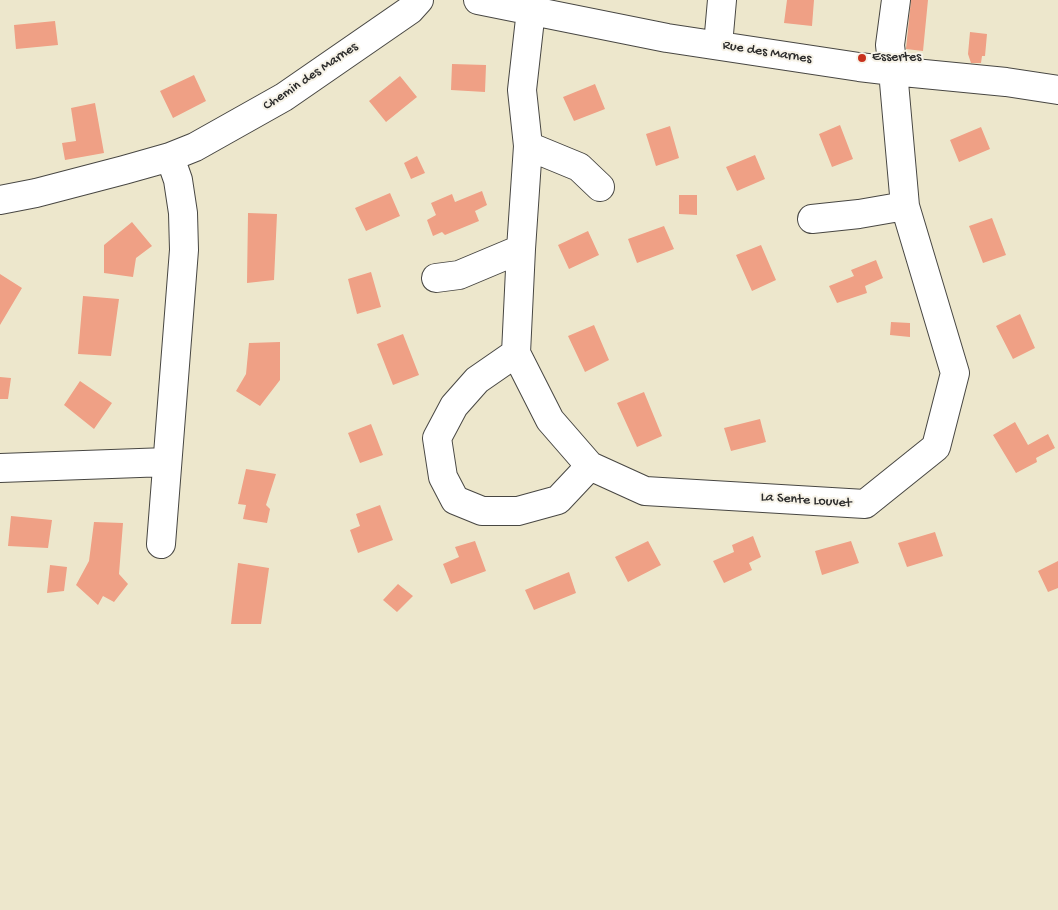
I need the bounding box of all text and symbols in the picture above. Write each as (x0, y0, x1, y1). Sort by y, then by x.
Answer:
street label: Rue des Marnes (721, 38, 813, 68)
street label: Chemin des Marnes (260, 39, 362, 115)
place label: Essertes (872, 50, 921, 66)
marker: Essertes (856, 52, 868, 64)
street label: La Sente Louvet (760, 489, 852, 513)

